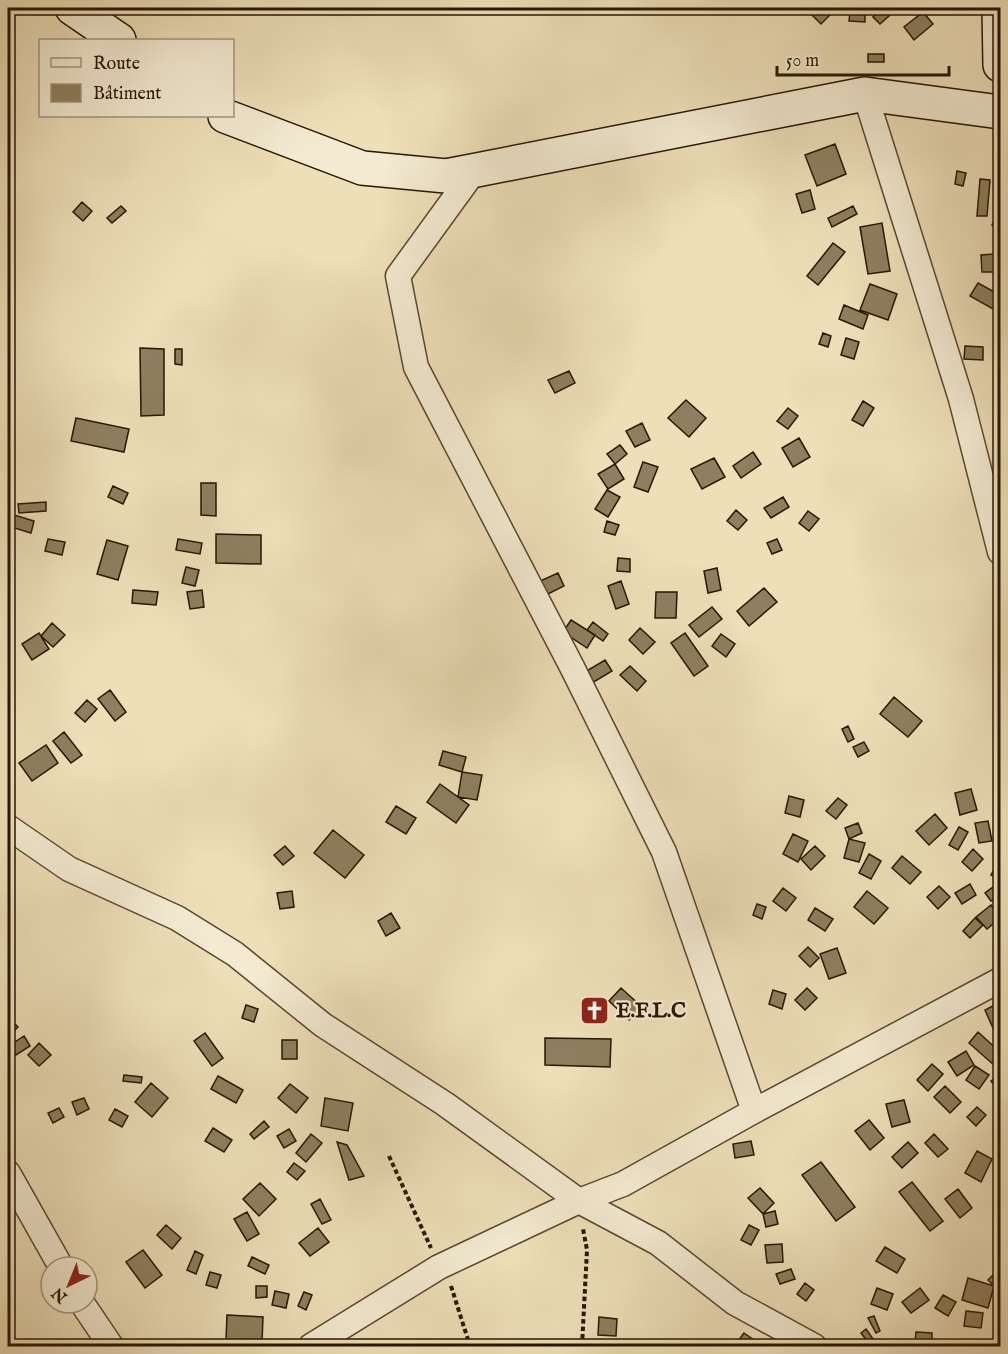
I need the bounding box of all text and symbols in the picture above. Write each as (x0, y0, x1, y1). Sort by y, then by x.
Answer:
legend (39, 39, 234, 117)
scale bar (777, 39, 950, 77)
text: 50 m (786, 50, 819, 73)
text: Route (93, 53, 140, 76)
text: Bâtiment (93, 83, 162, 106)
church icon: E.F.L.C (579, 995, 611, 1027)
place label: E.F.L.C (616, 998, 686, 1025)
north arrow (39, 1255, 99, 1315)
text: N (48, 1282, 73, 1307)

